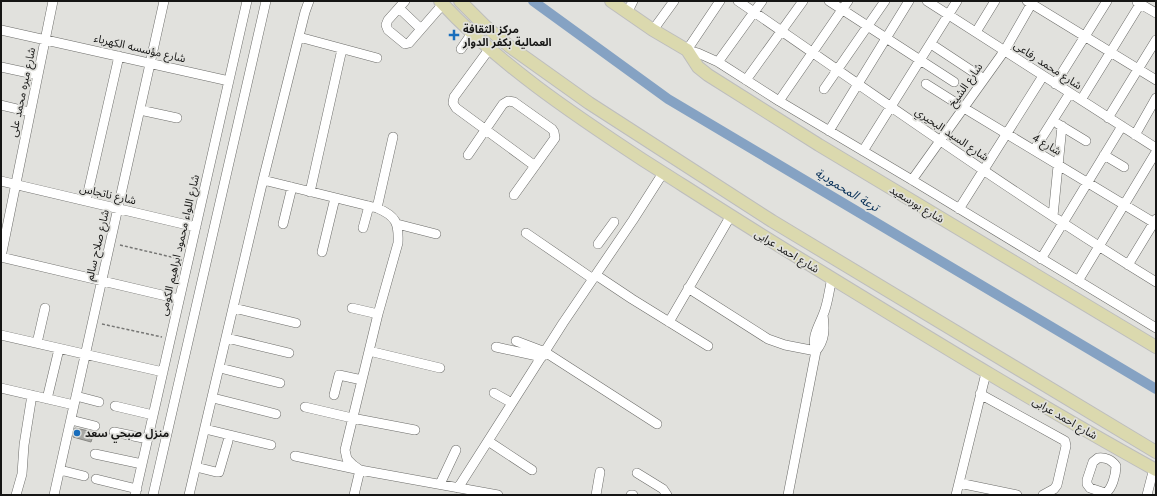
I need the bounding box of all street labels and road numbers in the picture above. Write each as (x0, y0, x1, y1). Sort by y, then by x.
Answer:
street label: شارع مؤسسه الكهرباء (93, 30, 188, 66)
street label: شارع محمد رفاعى (1011, 37, 1086, 93)
street label: شارع مبره محمد على (5, 45, 39, 138)
street label: شارع الشيخ (944, 59, 986, 110)
street label: شارع السيد البحيري (911, 103, 992, 166)
street label: شارع 4 (1030, 129, 1065, 159)
street label: شارع اللواء محمود ابراهيم الكومى (155, 173, 204, 317)
street label: شارع ناتجاس (78, 180, 138, 208)
street label: شارع بورسعيد (887, 181, 948, 227)
street label: شارع صلاح سالم (81, 208, 114, 282)
street label: شارع احمد عرابى (752, 225, 823, 277)
street label: شارع احمد عرابى (1030, 393, 1101, 443)

